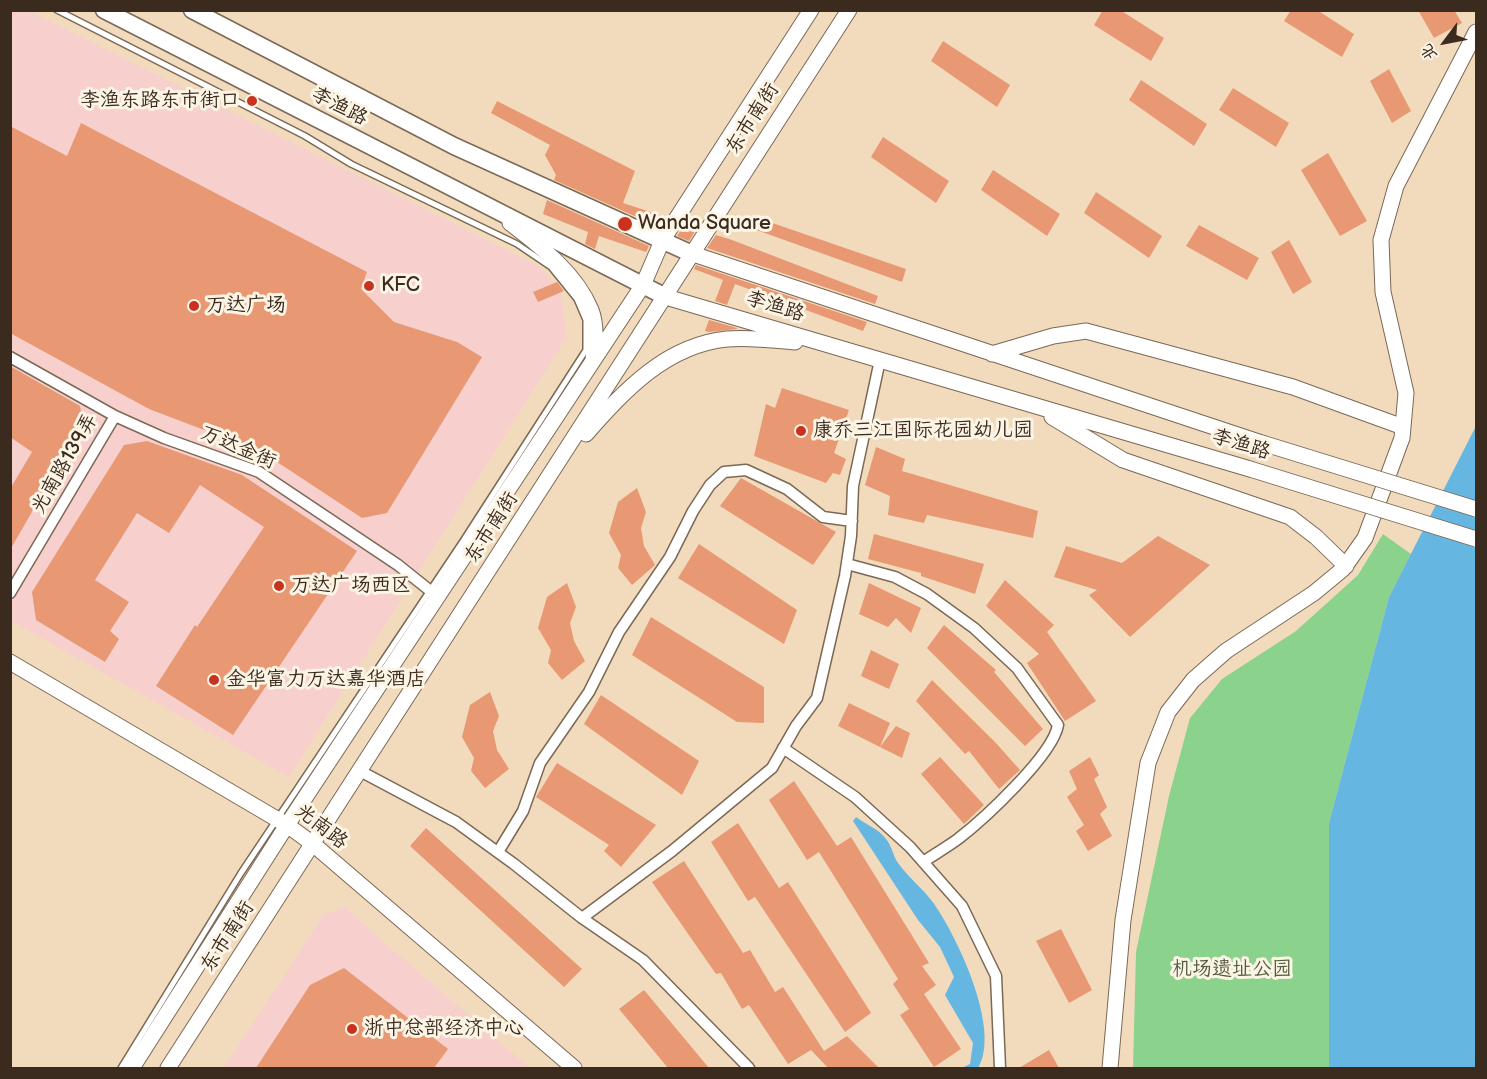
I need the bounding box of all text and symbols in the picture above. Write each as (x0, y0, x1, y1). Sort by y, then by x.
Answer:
north arrow (1415, 12, 1475, 72)
text: 北 (1417, 40, 1442, 64)
street label: 东市南街 (721, 79, 785, 159)
street label: 李渔路 (307, 83, 371, 131)
place label: 李渔东路东市街口 (80, 89, 240, 113)
marker: 李渔东路东市街口 (245, 94, 259, 108)
place label: Wanda Square (638, 212, 771, 236)
marker: Wanda Square (616, 215, 634, 233)
place label: KFC (381, 274, 420, 298)
marker: KFC (362, 279, 376, 293)
street label: 李渔路 (743, 287, 807, 327)
place label: 万达广场 (206, 294, 286, 318)
marker: 万达广场 (187, 299, 201, 313)
street label: 光南路139弄 (27, 410, 103, 518)
place label: 康乔三江国际花园幼儿园 (813, 419, 1033, 443)
street label: 万达金街 (196, 421, 280, 475)
marker: 康乔三江国际花园幼儿园 (794, 424, 808, 438)
street label: 李渔路 (1209, 425, 1273, 465)
street label: 东市南街 (460, 488, 524, 568)
place label: 万达广场西区 (291, 574, 411, 598)
marker: 万达广场西区 (272, 579, 286, 593)
place label: 金华富力万达嘉华酒店 (226, 668, 426, 692)
marker: 金华富力万达嘉华酒店 (207, 673, 221, 687)
street label: 光南路 (290, 799, 352, 855)
street label: 东市南街 (196, 897, 260, 977)
park label: 机场遗址公园 (1172, 958, 1292, 982)
place label: 浙中总部经济中心 (364, 1017, 524, 1041)
marker: 浙中总部经济中心 (345, 1022, 359, 1036)

